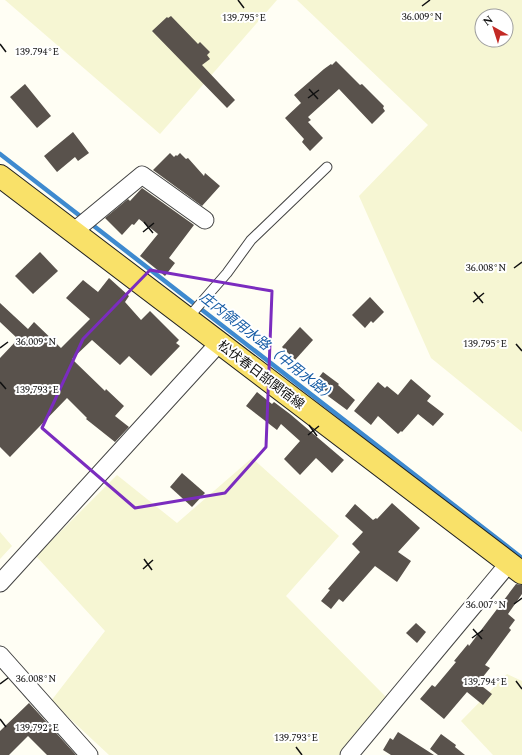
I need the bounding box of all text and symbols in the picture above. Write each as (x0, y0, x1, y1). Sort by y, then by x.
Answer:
north arrow (474, 8, 514, 48)
text: 36.009°N (402, 9, 442, 25)
text: 139.795°E (222, 10, 266, 26)
text: N (479, 11, 497, 30)
text: 139.794°E (15, 44, 59, 60)
text: 36.008°N (466, 260, 506, 276)
water label: 庄内領用水路（中用水路） (195, 287, 341, 407)
text: 36.009°N (16, 334, 56, 350)
street label: 松伏春日部関宿線 (213, 336, 309, 414)
text: 139.795°E (463, 336, 507, 352)
text: 139.793°E (15, 382, 59, 398)
text: 36.007°N (466, 597, 506, 613)
text: 36.008°N (16, 671, 56, 687)
text: 139.794°E (463, 674, 507, 690)
text: 139.792°E (15, 720, 59, 736)
text: 139.793°E (274, 730, 318, 746)

